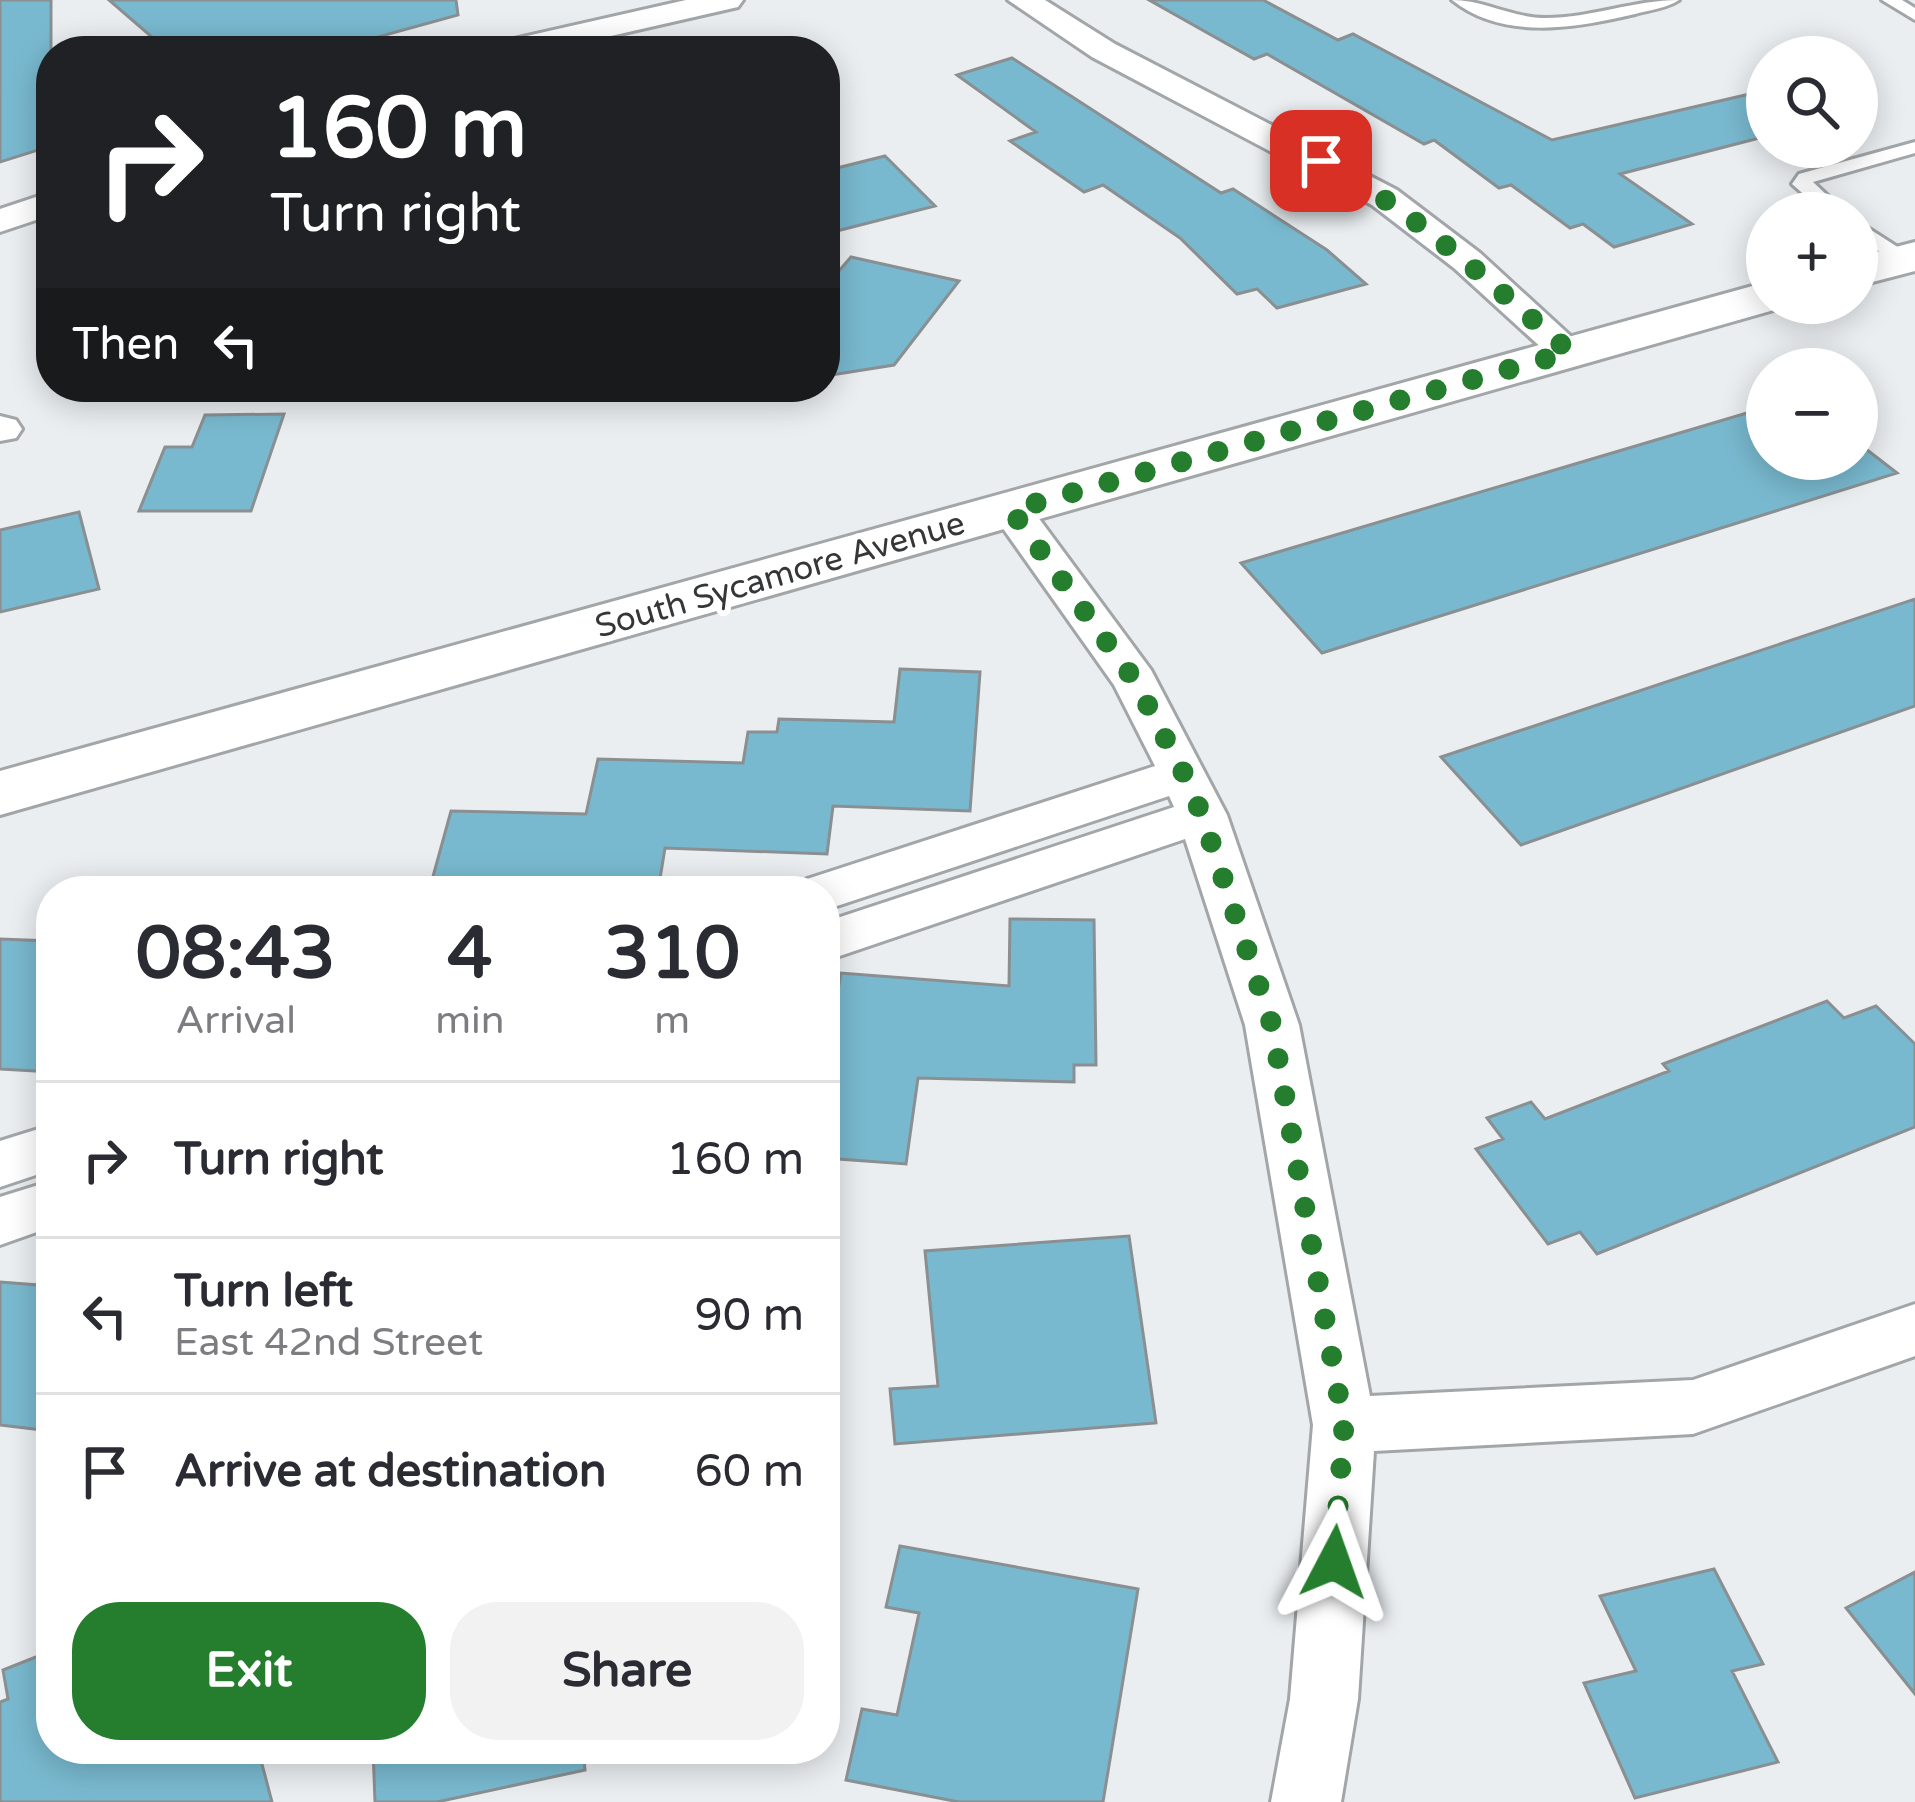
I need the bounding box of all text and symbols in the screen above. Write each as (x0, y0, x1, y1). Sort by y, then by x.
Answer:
map controls (1746, 36, 1878, 480)
button: search (1746, 36, 1878, 168)
text: 160 m (270, 79, 527, 180)
icon: right (72, 84, 228, 240)
pin (1270, 110, 1372, 212)
icon: arrive (1288, 128, 1354, 194)
text: Turn right (270, 181, 521, 246)
button: + (1746, 192, 1878, 324)
icon: left (203, 312, 269, 378)
text: Then (72, 318, 179, 372)
button: − (1746, 348, 1878, 480)
street label: South Sycamore Avenue (591, 504, 969, 646)
text: 08:43 (136, 911, 335, 998)
text: 4 (447, 911, 493, 998)
text: 310 (604, 911, 740, 998)
text: Arrival (175, 997, 296, 1044)
text: min (435, 997, 505, 1044)
text: m (654, 997, 690, 1044)
icon: right (72, 1127, 138, 1193)
text: Turn right (174, 1133, 383, 1187)
text: 160 m (666, 1133, 804, 1187)
text: Turn left (174, 1265, 353, 1319)
icon: left (72, 1283, 138, 1349)
text: 90 m (694, 1289, 804, 1343)
text: East 42nd Street (174, 1319, 483, 1366)
icon: arrive (72, 1439, 138, 1505)
text: Arrive at destination (174, 1445, 606, 1499)
text: 60 m (694, 1445, 804, 1499)
position arrow (1271, 1499, 1397, 1625)
button: Exit (72, 1602, 426, 1740)
button: Share (450, 1602, 804, 1740)

